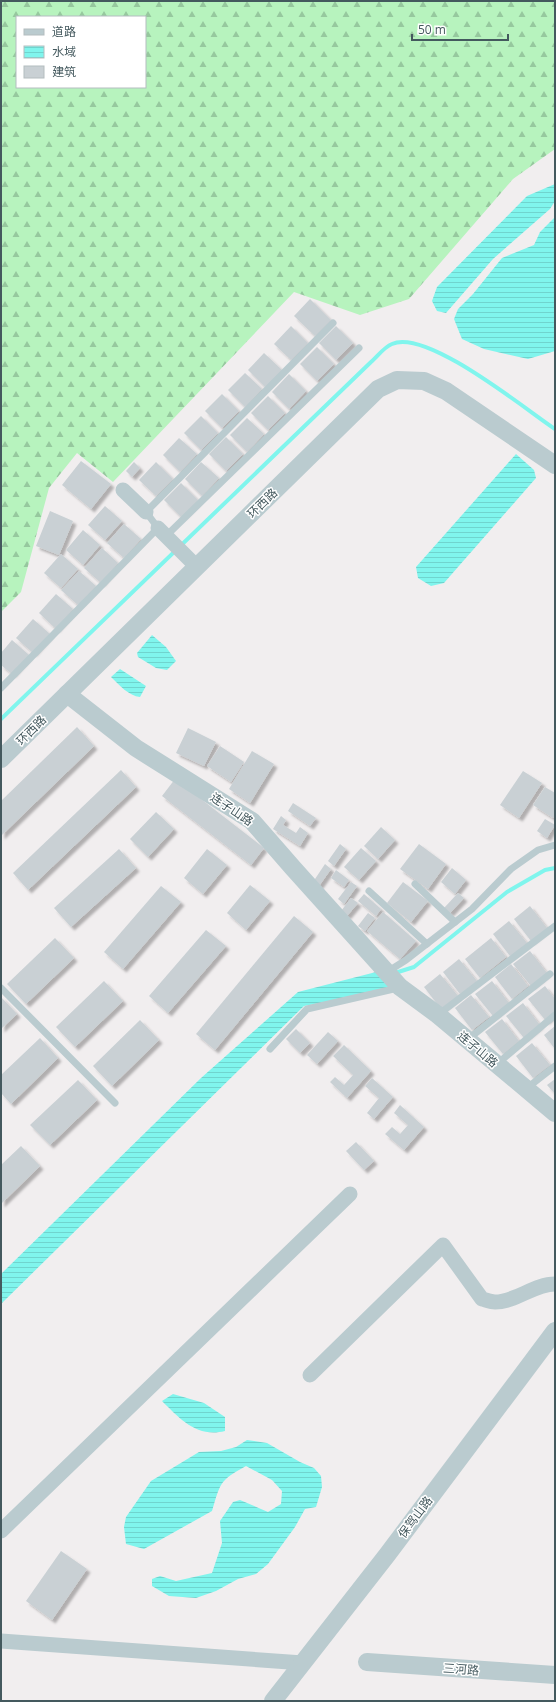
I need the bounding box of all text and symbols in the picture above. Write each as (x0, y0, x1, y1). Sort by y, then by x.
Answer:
legend (16, 16, 146, 88)
scale bar (412, 16, 508, 42)
text: 50 m (418, 21, 446, 38)
text: 道路 (52, 23, 76, 40)
text: 水域 (52, 43, 76, 60)
text: 建筑 (52, 63, 76, 80)
street label: 环西路 (243, 484, 281, 522)
street label: 环西路 (12, 711, 50, 749)
street label: 连子山路 (207, 789, 257, 829)
street label: 连子山路 (454, 1027, 502, 1071)
street label: 保驾山路 (394, 1493, 436, 1541)
street label: 三河路 (442, 1659, 480, 1679)

